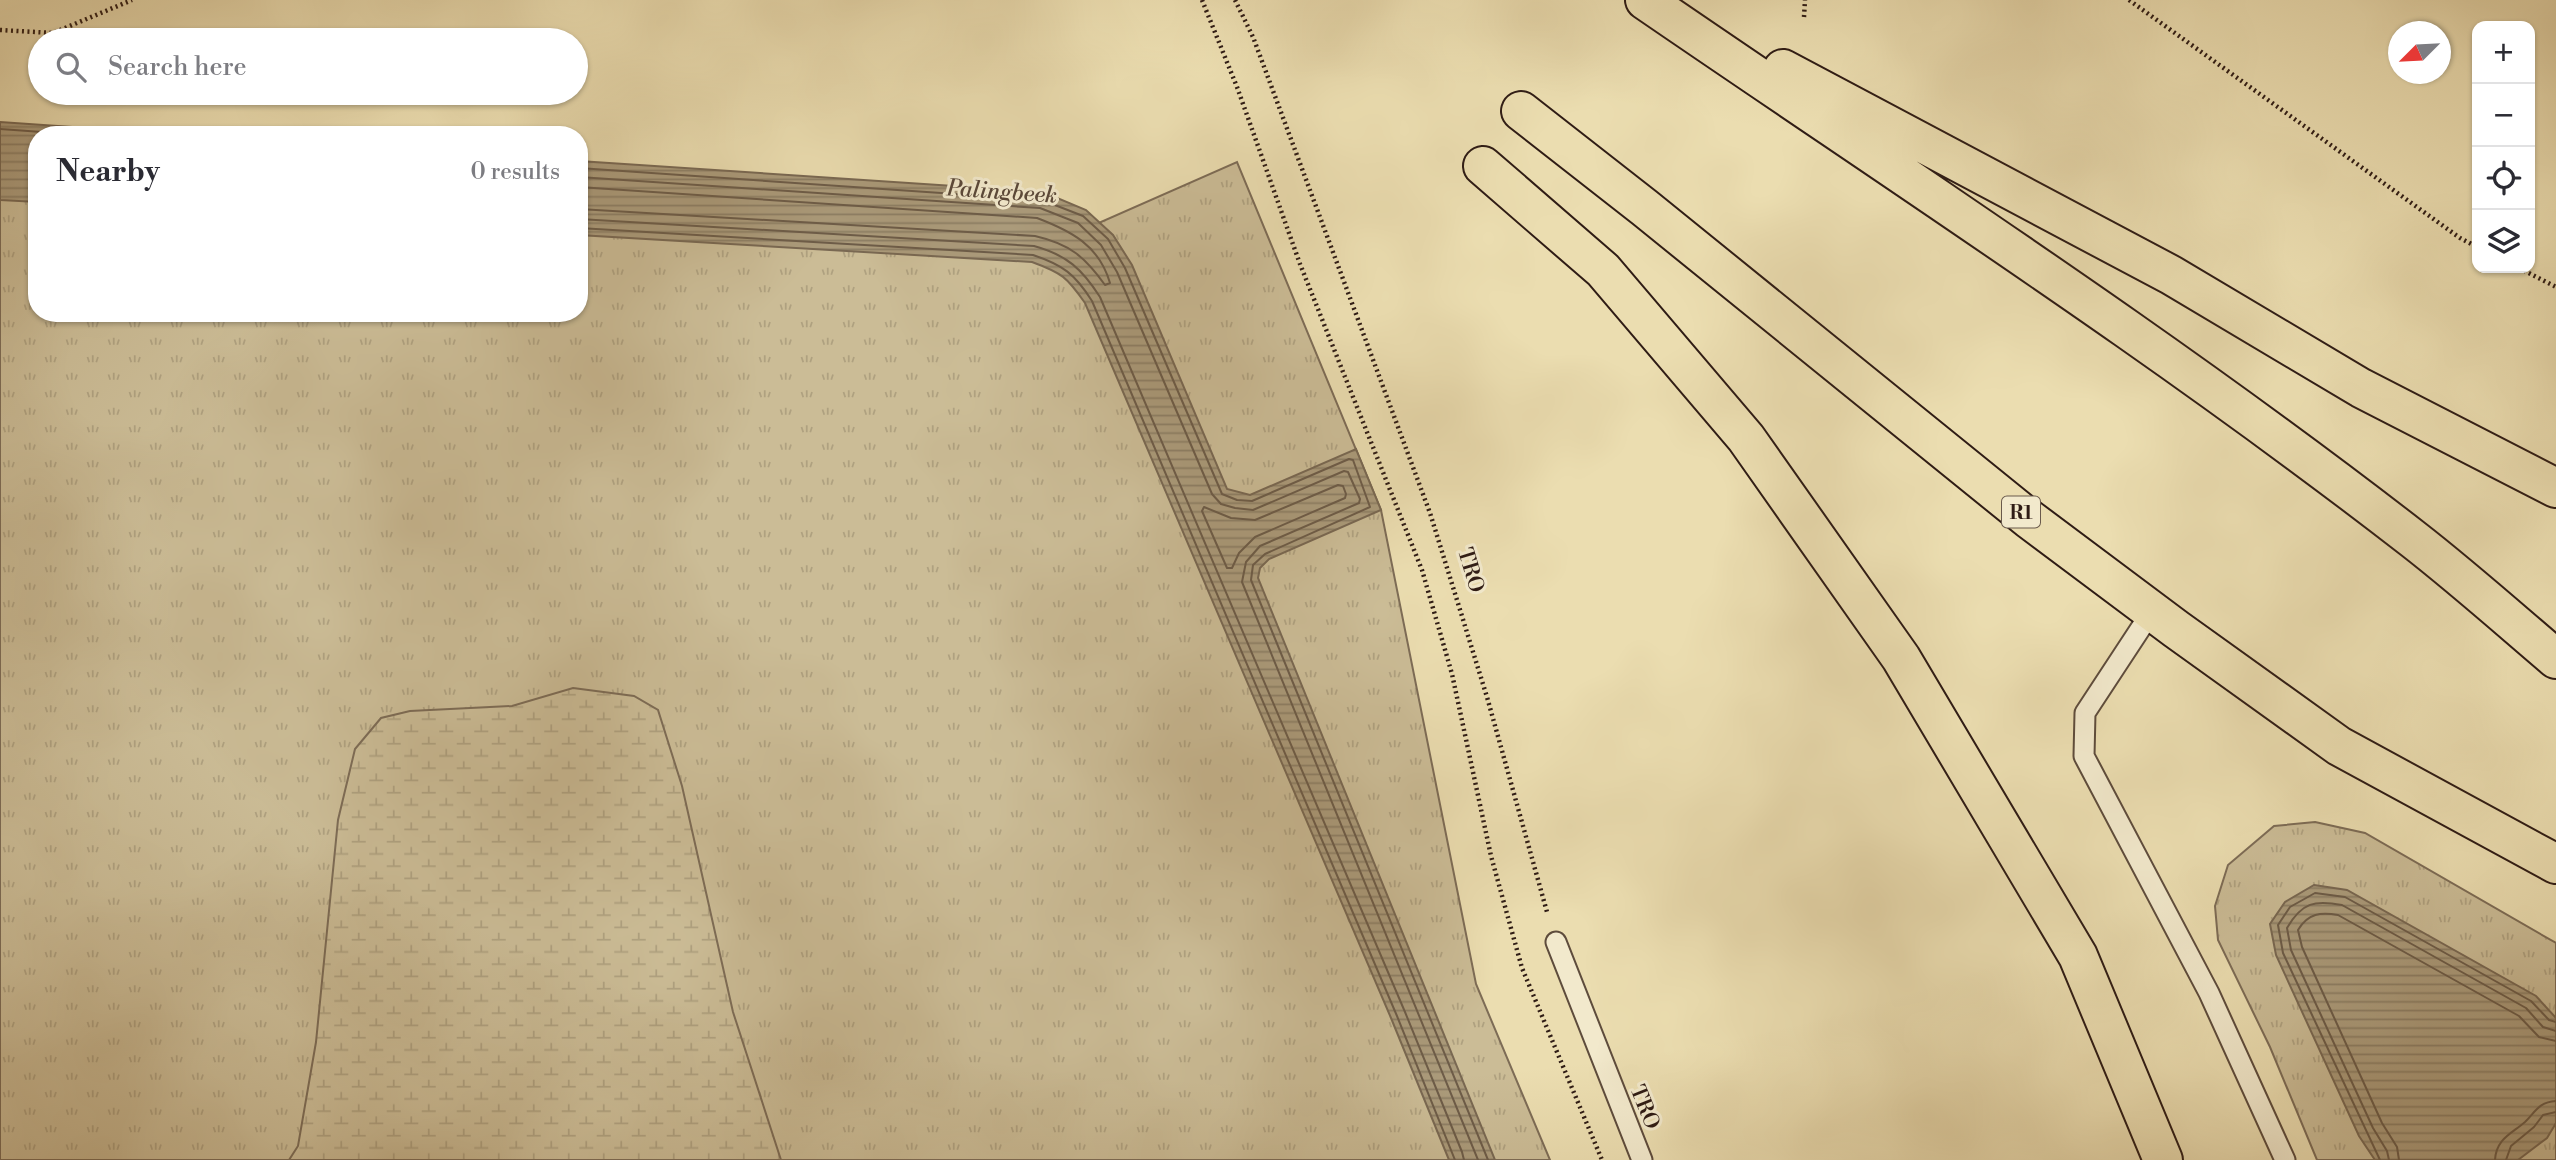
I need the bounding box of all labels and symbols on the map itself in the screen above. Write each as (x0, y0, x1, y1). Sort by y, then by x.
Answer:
north arrow (2388, 21, 2451, 84)
water label: Palingbeek (945, 174, 1058, 210)
road number: R1 (2002, 496, 2040, 527)
street label: TRO (1451, 545, 1489, 596)
street label: TRO (1623, 1081, 1665, 1133)

